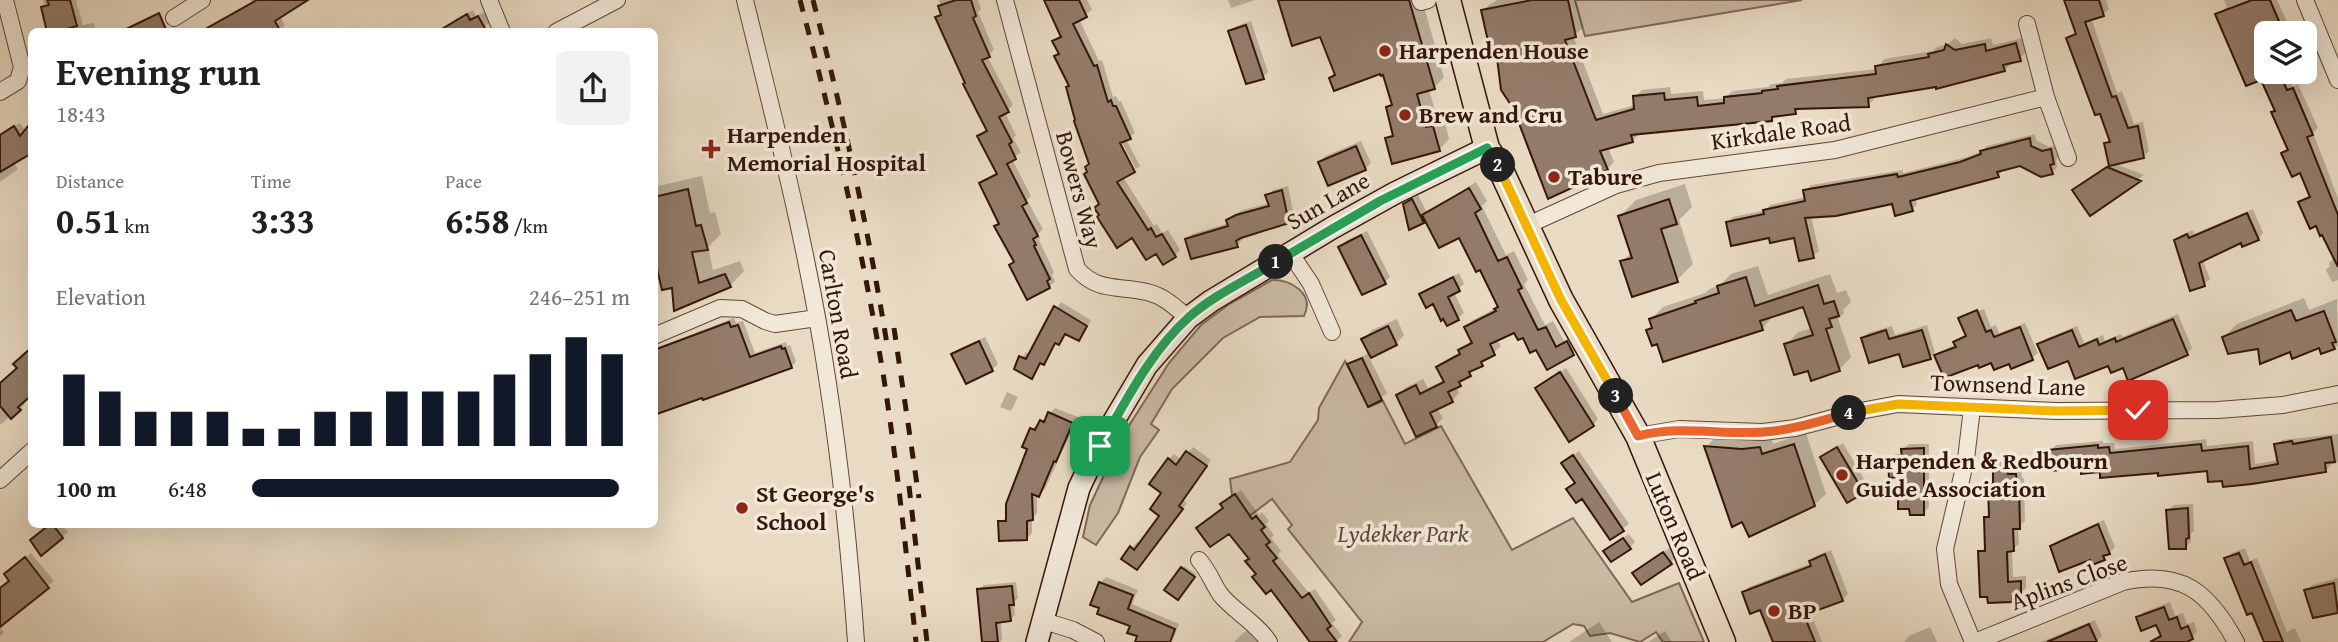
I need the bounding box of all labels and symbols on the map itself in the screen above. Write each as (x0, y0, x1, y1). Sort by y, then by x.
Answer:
place label: Harpenden House (1399, 33, 1589, 68)
marker: Harpenden House (1377, 43, 1393, 59)
place label: Brew and Cru (1419, 97, 1563, 132)
street label: Kirkdale Road (1709, 104, 1853, 159)
marker: Brew and Cru (1397, 107, 1413, 123)
place label: Harpenden Memorial Hospital (727, 117, 926, 180)
street label: Bowers Way (1047, 127, 1112, 253)
marker: Harpenden Memorial Hospital (701, 139, 721, 159)
pin: 2 (1480, 148, 1516, 182)
place label: Tabure (1568, 159, 1643, 194)
street label: Sun Lane (1279, 163, 1376, 239)
marker: Tabure (1546, 169, 1562, 185)
pin: 1 (1258, 244, 1294, 280)
street label: Carlton Road (810, 247, 867, 381)
street label: Townsend Lane (1930, 364, 2086, 405)
pin: 3 (1598, 378, 1634, 414)
pin (2108, 380, 2168, 440)
pin: 4 (1832, 396, 1867, 430)
pin (1070, 416, 1130, 476)
place label: Harpenden & Redbourn Guide Association (1856, 443, 2108, 506)
street label: Luton Road (1637, 466, 1714, 585)
marker: Harpenden & Redbourn Guide Association (1834, 467, 1850, 483)
place label: St George's School (756, 476, 875, 539)
marker: St George's School (734, 500, 750, 516)
park label: Lydekker Park (1336, 516, 1469, 551)
street label: Aplins Close (2005, 544, 2132, 619)
place label: BP (1788, 593, 1817, 628)
marker: BP (1766, 603, 1782, 619)

